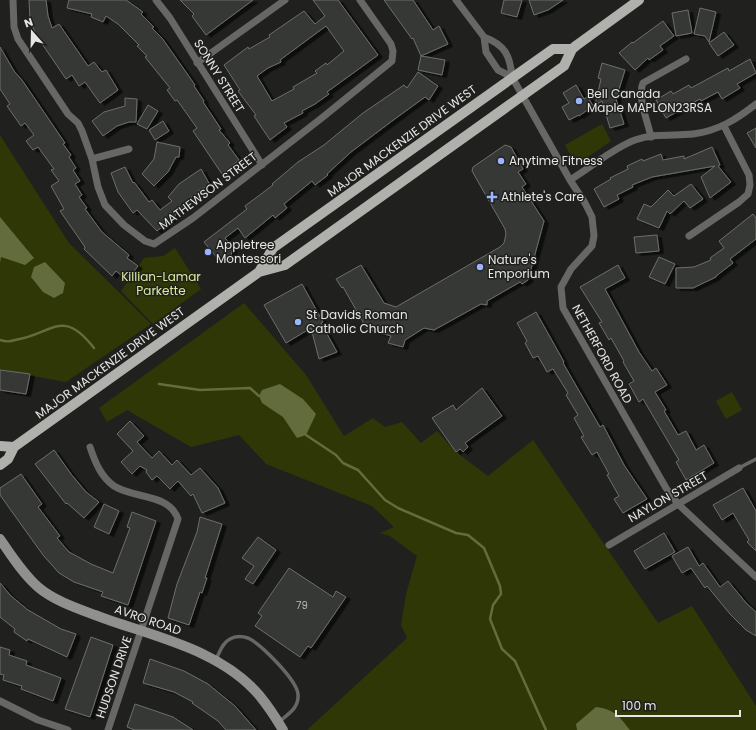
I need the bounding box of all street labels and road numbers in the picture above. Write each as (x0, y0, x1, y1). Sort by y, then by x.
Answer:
street label: SONNY STREET (190, 36, 249, 116)
street label: MAJOR MACKENZIE DRIVE WEST (324, 80, 480, 201)
street label: MATHEWSON STREET (155, 148, 261, 233)
street label: NETHERFORD ROAD (568, 301, 637, 406)
street label: MAJOR MACKENZIE DRIVE WEST (32, 302, 188, 423)
street label: NAYLON STREET (625, 467, 711, 526)
street label: AVRO ROAD (113, 600, 184, 639)
street label: HUDSON DRIVE (91, 633, 136, 720)

